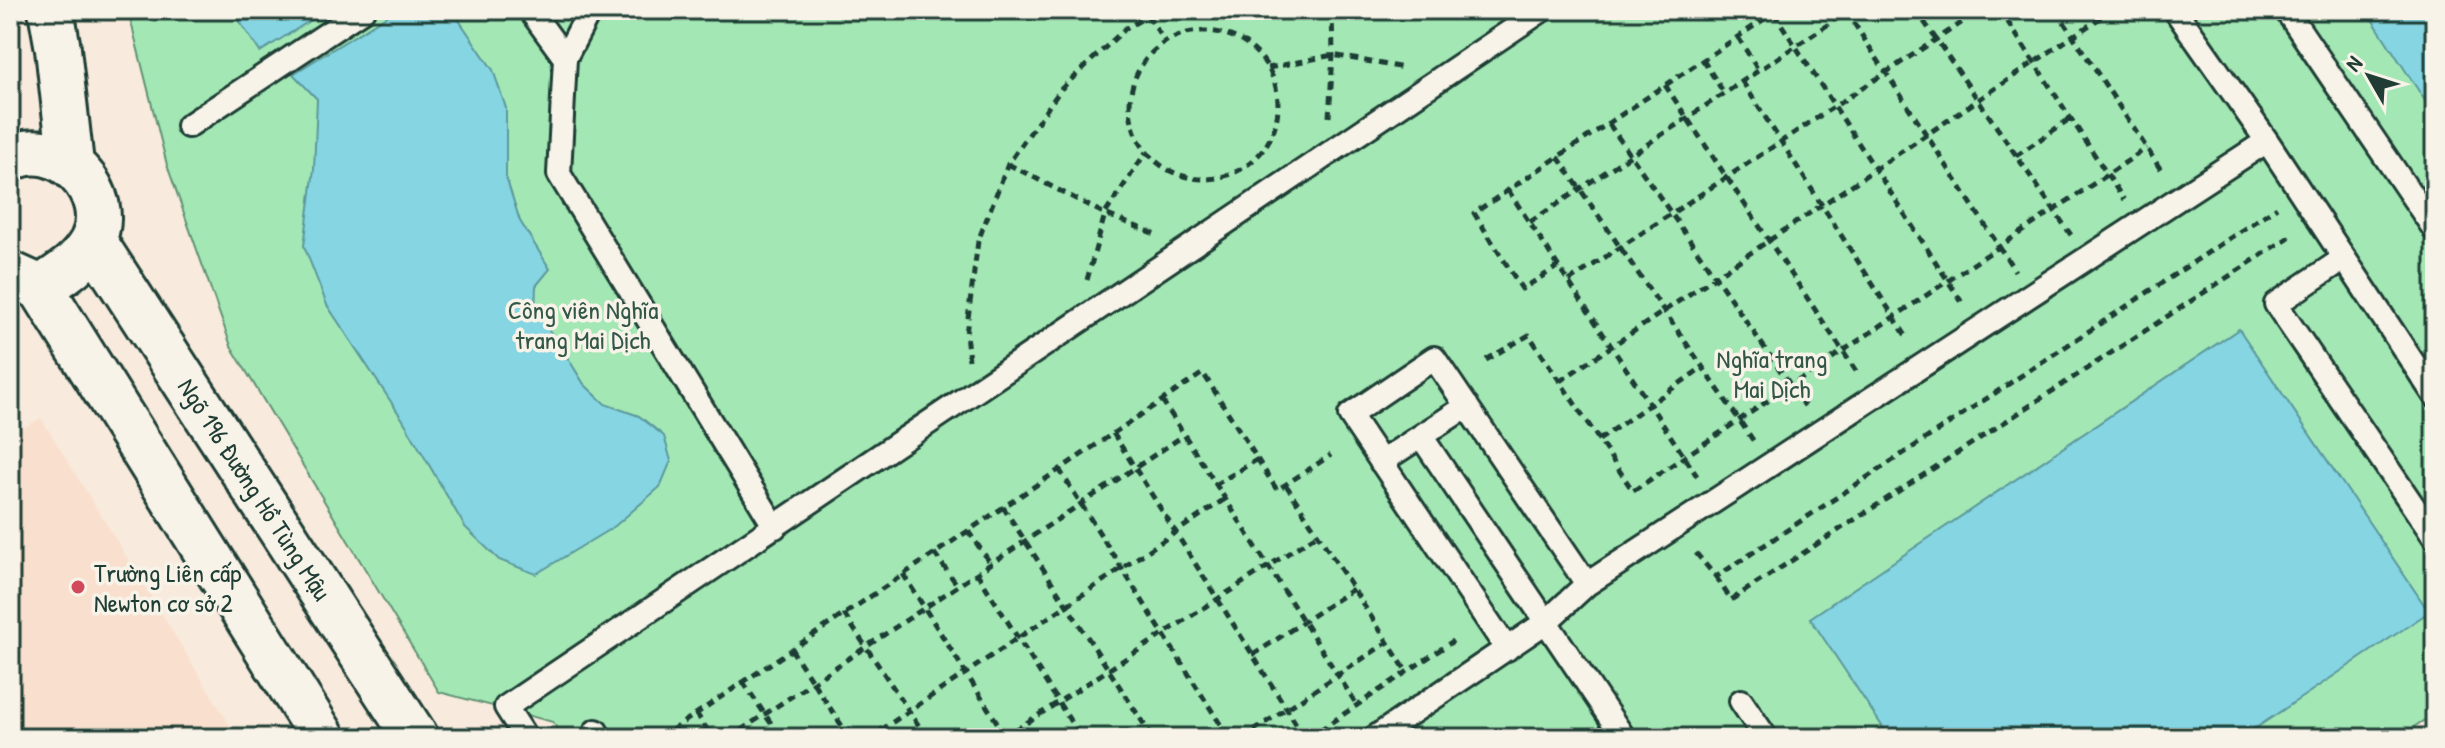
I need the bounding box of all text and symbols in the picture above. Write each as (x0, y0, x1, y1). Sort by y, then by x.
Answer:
north arrow (2329, 36, 2409, 116)
text: N (2338, 49, 2369, 77)
park label: Công viên Nghĩa trang Mai Dịch (508, 292, 658, 357)
park label: Nghĩa trang Mai Dịch (1717, 341, 1827, 406)
street label: Ngõ 196 Đường Hồ Tùng Mậu (170, 371, 340, 607)
place label: Trường Liên cấp Newton cơ sở 2 (94, 555, 241, 620)
marker: Trường Liên cấp Newton cơ sở 2 (69, 578, 87, 596)

